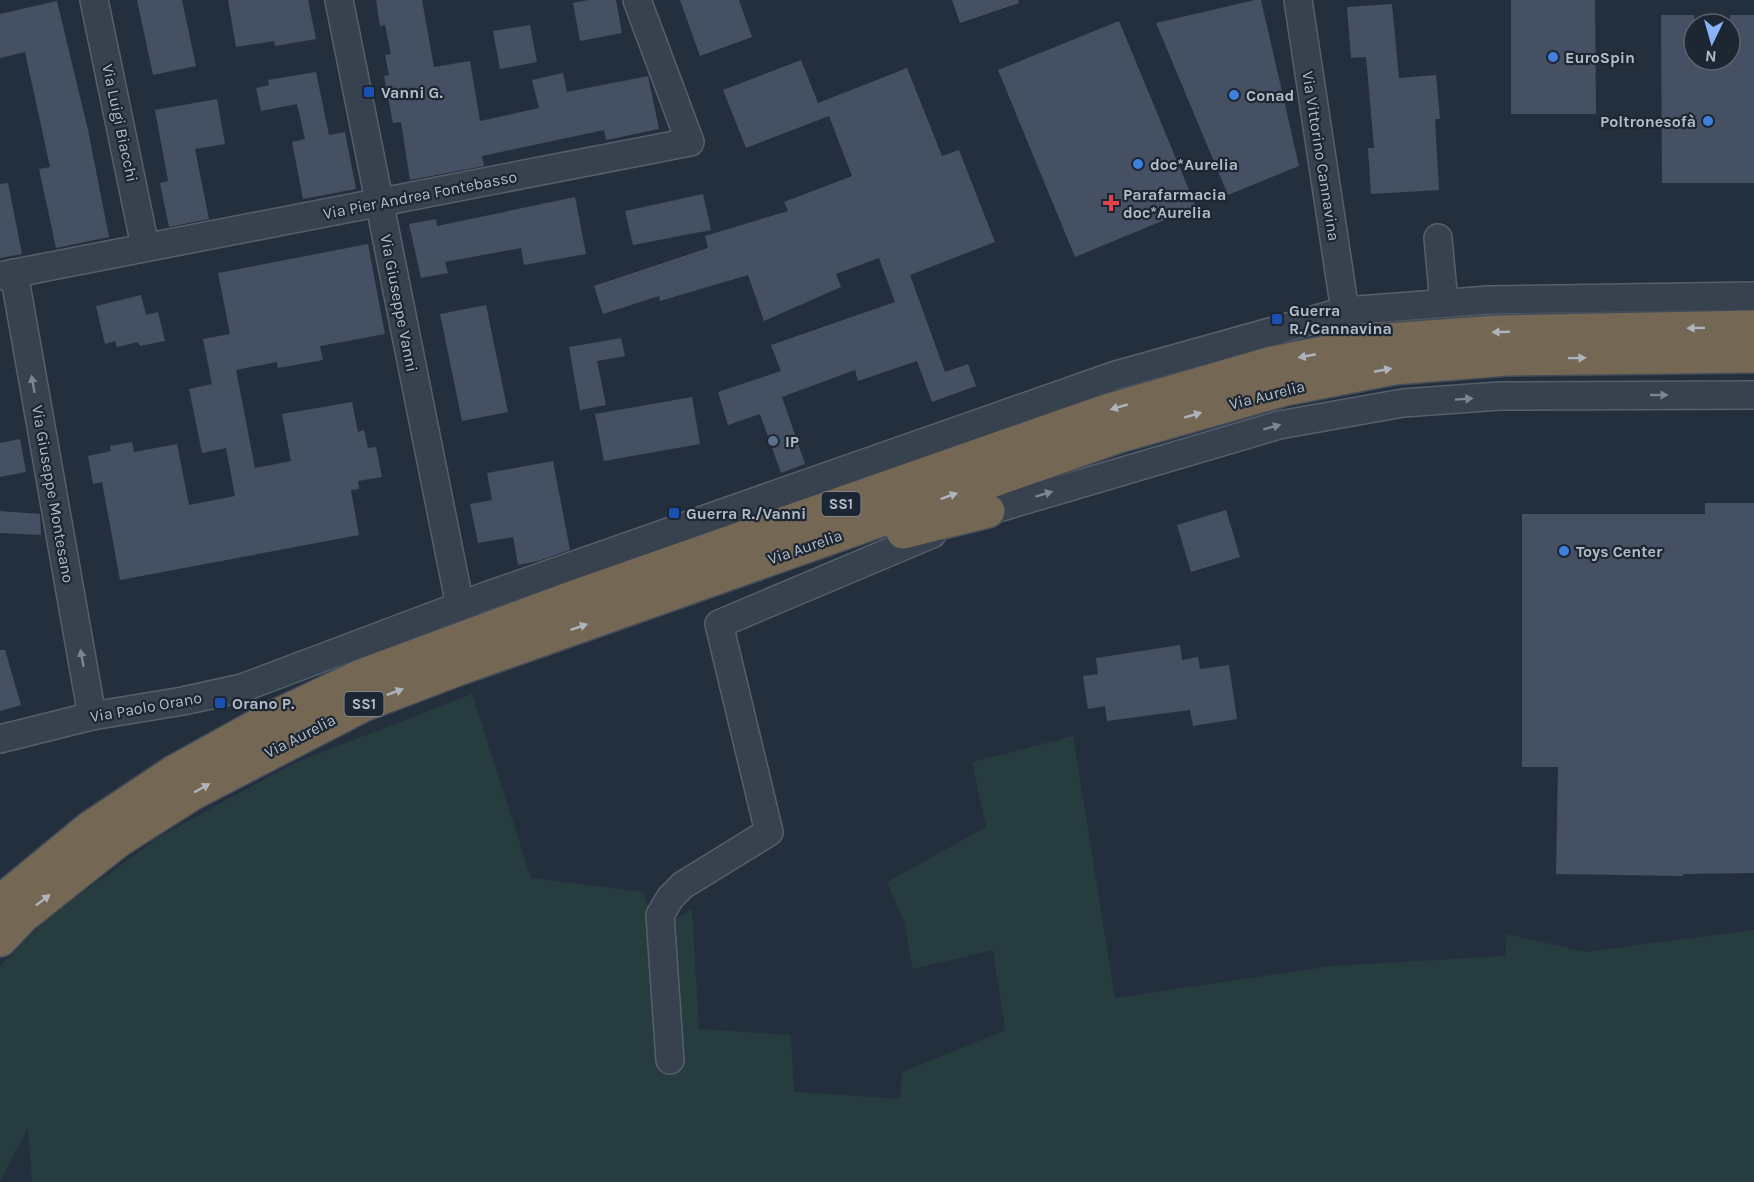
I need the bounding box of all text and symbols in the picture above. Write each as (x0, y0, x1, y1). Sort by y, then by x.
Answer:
north arrow (1682, 12, 1742, 72)
text: N (1704, 46, 1717, 66)
place label: EuroSpin (1565, 48, 1635, 67)
marker: EuroSpin (1546, 50, 1560, 64)
street label: Via Luigi Biacchi (98, 62, 142, 184)
street label: Via Vittorino Cannavina (1298, 70, 1344, 242)
place label: Vanni G. (381, 83, 443, 102)
marker: Vanni G. (362, 85, 376, 99)
place label: Conad (1246, 86, 1294, 105)
marker: Conad (1227, 88, 1241, 102)
place label: Poltronesofà (1600, 112, 1696, 131)
marker: Poltronesofà (1701, 114, 1715, 128)
place label: doc*Aurelia (1150, 155, 1238, 174)
marker: doc*Aurelia (1131, 157, 1145, 171)
street label: Via Pier Andrea Fontebasso (321, 167, 519, 223)
place label: Parafarmacia doc*Aurelia (1123, 185, 1226, 222)
marker: Parafarmacia doc*Aurelia (1104, 196, 1118, 210)
street label: Via Giuseppe Vanni (376, 233, 422, 373)
place label: Guerra R./Cannavina (1289, 301, 1392, 338)
marker: Guerra R./Cannavina (1270, 312, 1284, 326)
one-way arrow (1686, 323, 1705, 333)
one-way arrow (1491, 328, 1510, 337)
one-way arrow (1298, 352, 1317, 361)
one-way arrow (1568, 354, 1587, 363)
one-way arrow (1374, 365, 1393, 374)
one-way arrow (29, 374, 38, 393)
street label: Via Aurelia (1227, 376, 1307, 414)
one-way arrow (1650, 390, 1669, 400)
one-way arrow (1455, 394, 1474, 404)
one-way arrow (1110, 403, 1128, 412)
street label: Via Giuseppe Montesano (28, 404, 78, 584)
one-way arrow (1184, 410, 1202, 419)
one-way arrow (1263, 422, 1281, 431)
place label: IP (785, 432, 799, 451)
marker: IP (766, 434, 780, 448)
one-way arrow (1035, 489, 1053, 498)
one-way arrow (940, 491, 958, 501)
road number: SS1 (822, 492, 860, 516)
place label: Guerra R./Vanni (686, 504, 806, 523)
marker: Guerra R./Vanni (667, 506, 681, 520)
street label: Via Aurelia (765, 525, 845, 569)
place label: Toys Center (1576, 542, 1663, 561)
marker: Toys Center (1557, 544, 1571, 558)
one-way arrow (570, 622, 588, 631)
one-way arrow (77, 649, 86, 668)
one-way arrow (387, 687, 405, 697)
street label: Via Paolo Orano (89, 688, 203, 726)
road number: SS1 (344, 692, 384, 716)
place label: Orano P. (232, 694, 295, 713)
marker: Orano P. (213, 696, 227, 710)
street label: Via Aurelia (261, 710, 339, 762)
one-way arrow (194, 783, 211, 793)
one-way arrow (35, 894, 51, 907)

